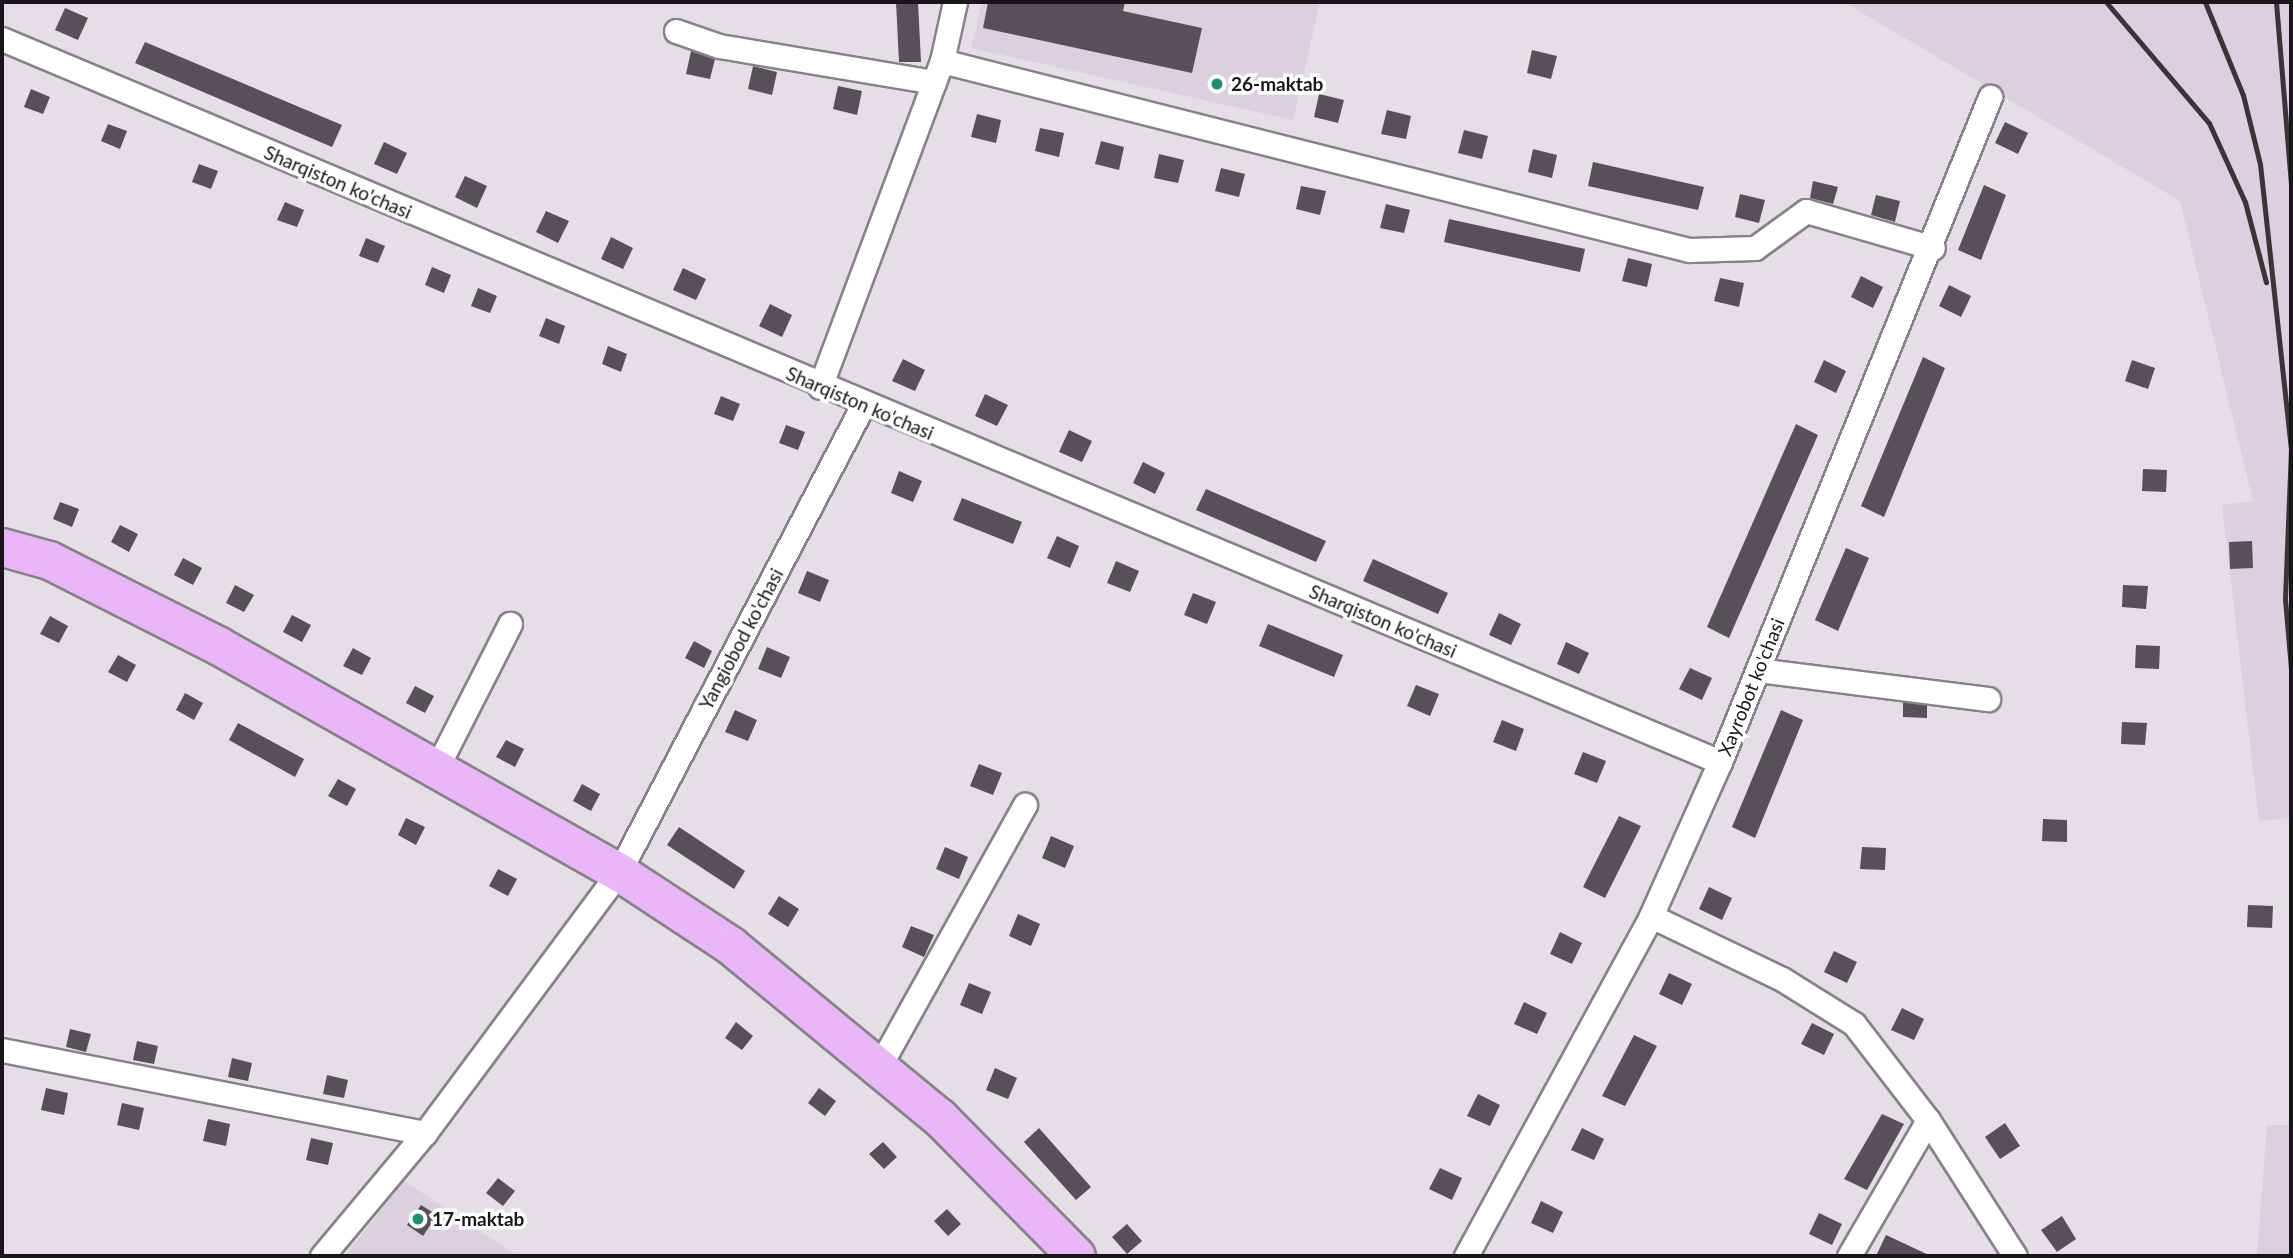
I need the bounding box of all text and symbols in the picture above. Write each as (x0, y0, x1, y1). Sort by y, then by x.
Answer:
place label: 26-maktab (1231, 73, 1323, 95)
marker: 26-maktab (1209, 76, 1225, 92)
street label: Sharqiston ko'chasi (261, 141, 415, 223)
street label: Sharqiston ko'chasi (783, 362, 937, 444)
street label: Yangiobod ko'chasi (694, 564, 788, 714)
street label: Sharqiston ko'chasi (1306, 580, 1460, 662)
street label: Xayrobot ko'chasi (1713, 615, 1789, 759)
place label: 17-maktab (432, 1208, 524, 1230)
marker: 17-maktab (410, 1211, 426, 1227)

